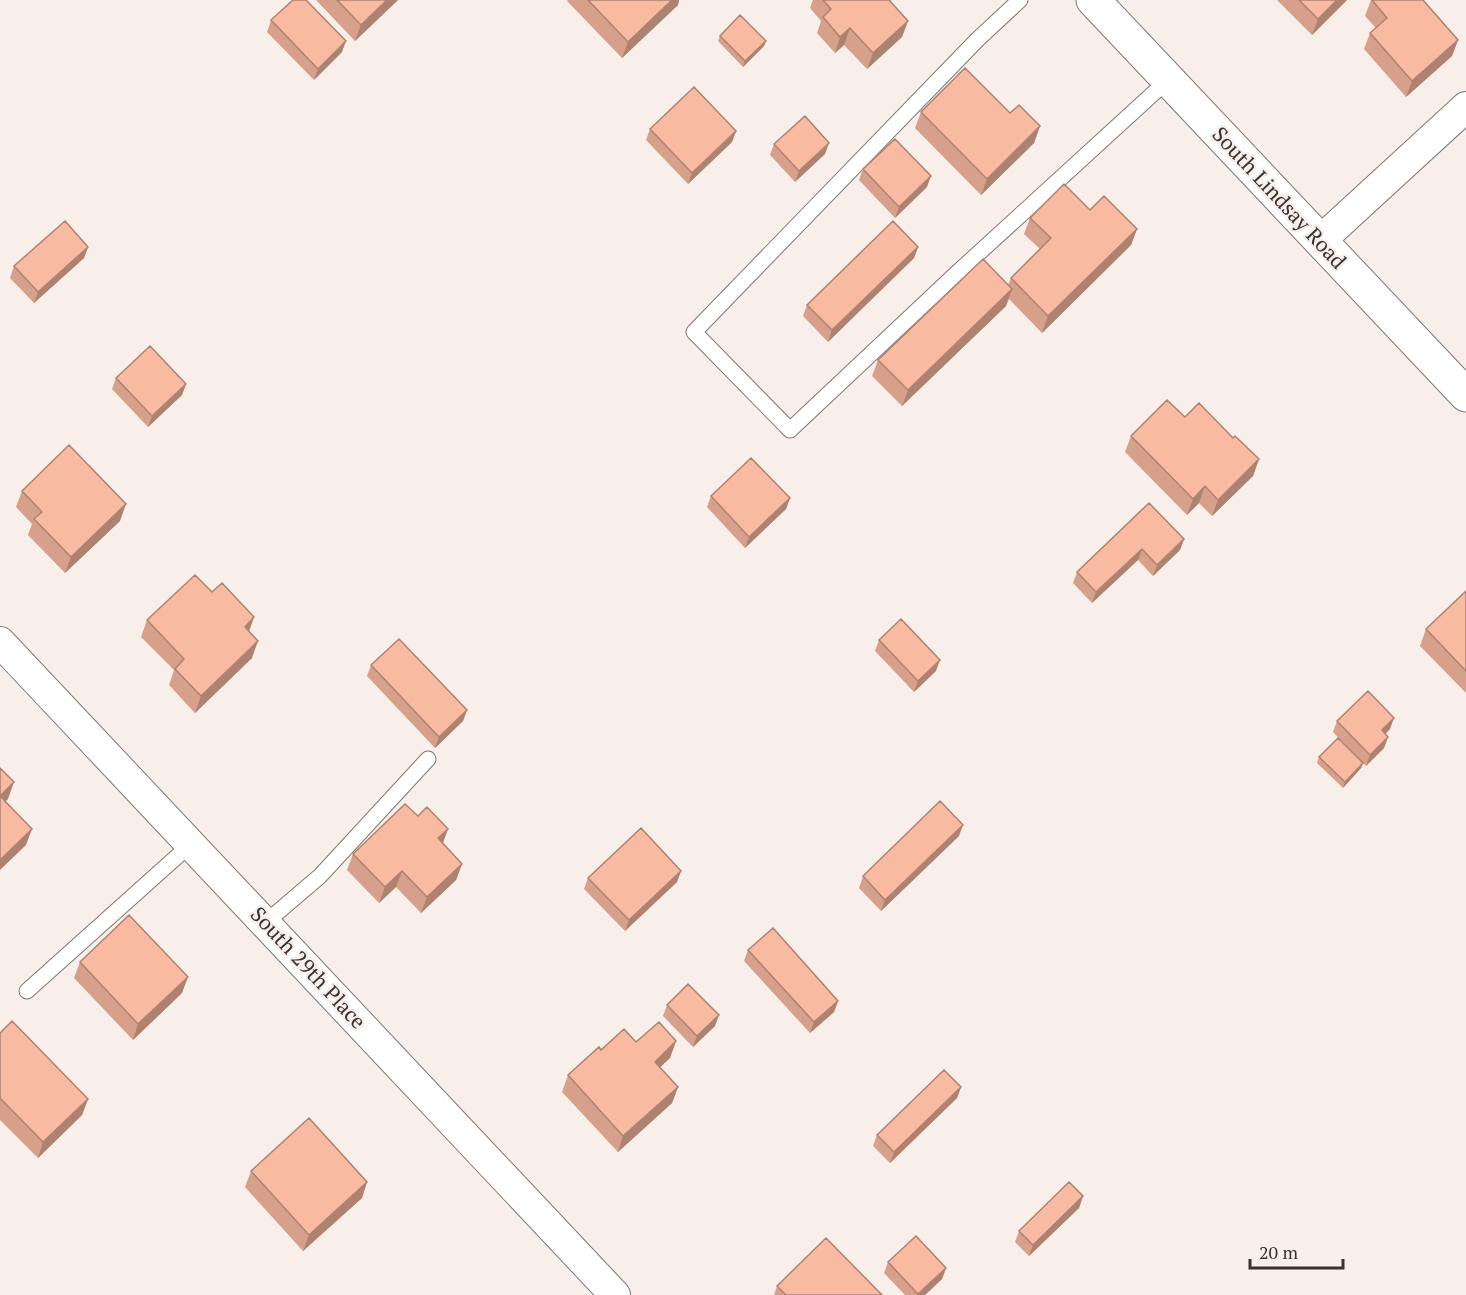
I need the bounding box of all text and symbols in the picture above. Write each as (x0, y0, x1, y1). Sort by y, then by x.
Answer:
street label: South Lindsay Road (1207, 120, 1353, 275)
street label: South 29th Place (245, 900, 373, 1034)
scale bar (1250, 1232, 1343, 1270)
text: 20 m (1259, 1240, 1299, 1264)

